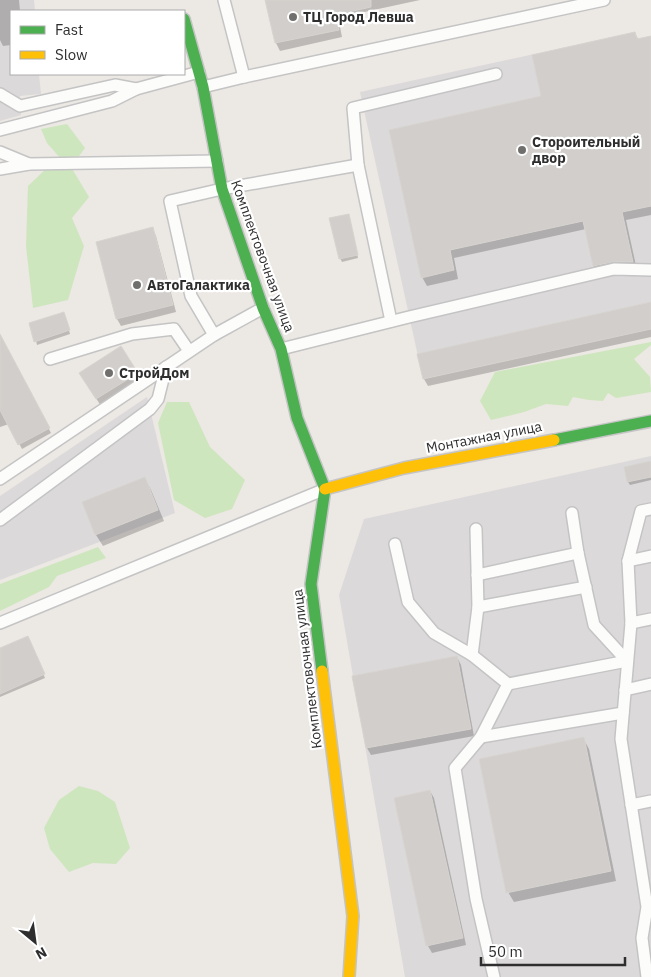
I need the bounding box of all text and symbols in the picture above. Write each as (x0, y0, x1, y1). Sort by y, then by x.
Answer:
place label: ТЦ Город Левша (303, 8, 414, 26)
legend (10, 10, 185, 75)
marker: ТЦ Город Левша (287, 11, 299, 23)
text: Fast (55, 20, 83, 39)
text: Slow (55, 45, 88, 64)
place label: Стороительный двор (532, 133, 640, 167)
marker: Стороительный двор (516, 144, 528, 156)
street label: Комплектовочная улица (227, 177, 299, 335)
place label: АвтоГалактика (147, 276, 250, 294)
marker: АвтоГалактика (131, 279, 143, 291)
place label: СтройДом (119, 364, 189, 382)
marker: СтройДом (103, 367, 115, 379)
street label: Монтажная улица (425, 417, 544, 457)
street label: Комплектовочная улица (288, 588, 326, 750)
north arrow (10, 917, 60, 967)
scale bar (481, 934, 625, 966)
text: 50 m (488, 942, 523, 961)
text: N (33, 943, 50, 964)

